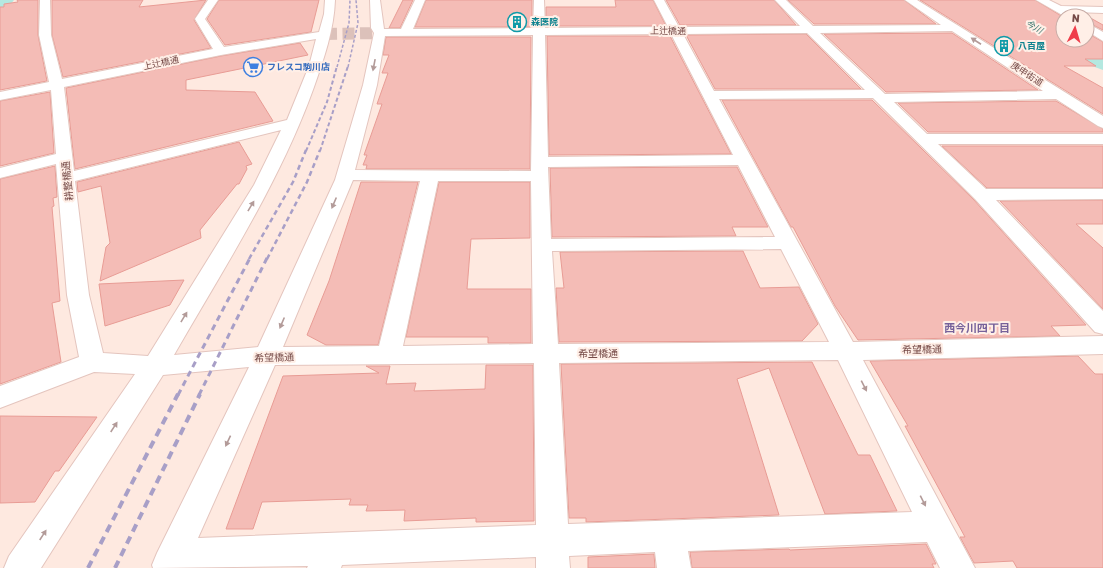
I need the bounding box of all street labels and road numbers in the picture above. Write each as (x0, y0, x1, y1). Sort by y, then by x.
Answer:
street label: 上辻橋通 (650, 26, 686, 36)
street label: 上辻橋通 (142, 54, 180, 72)
street label: 庚申街道 (1009, 60, 1045, 88)
street label: 耕整橋通 (60, 160, 76, 201)
street label: 希望橋通 (902, 344, 942, 356)
street label: 希望橋通 (578, 348, 618, 360)
street label: 希望橋通 (254, 351, 294, 365)

